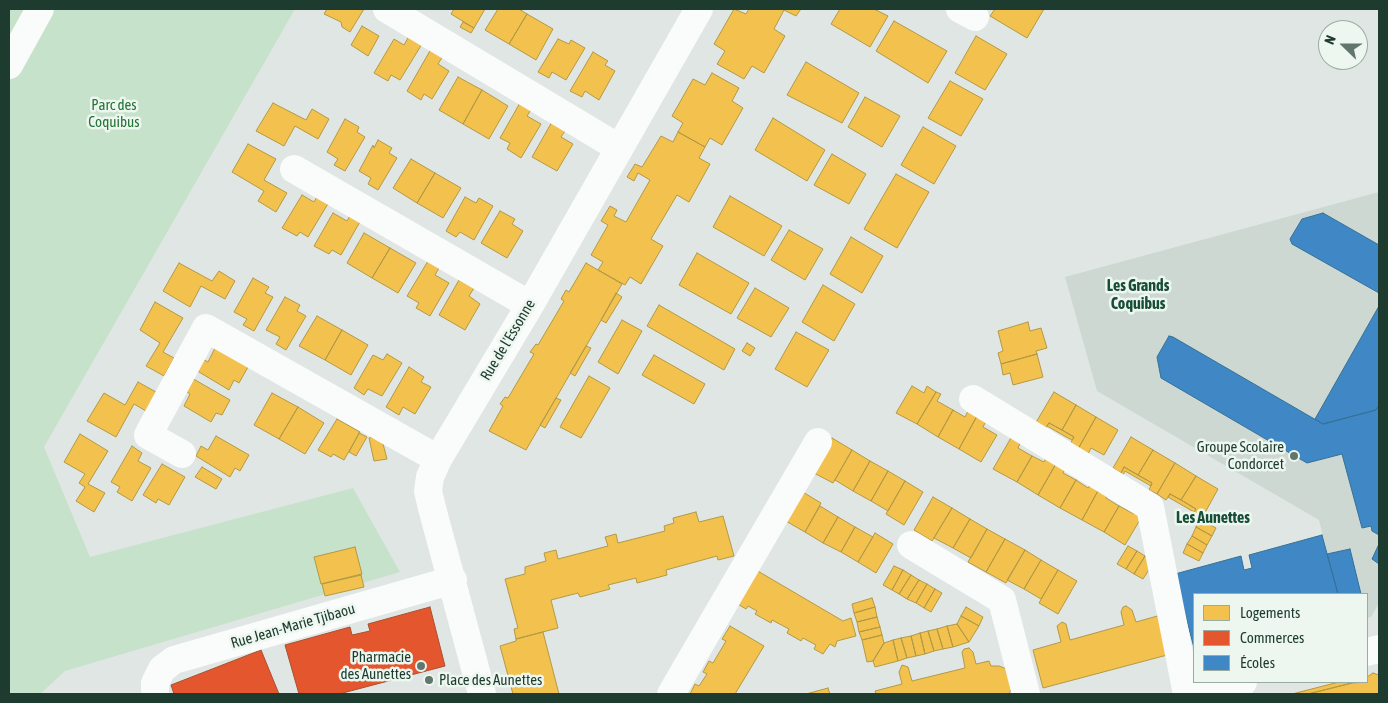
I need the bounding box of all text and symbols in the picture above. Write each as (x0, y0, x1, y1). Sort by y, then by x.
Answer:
north arrow (1318, 20, 1368, 70)
text: N (1321, 33, 1339, 47)
park label: Parc des Coquibus (88, 96, 140, 131)
district label: Les Grands Coquibus (1107, 276, 1169, 314)
street label: Rue de l'Essonne (477, 296, 539, 384)
place label: Groupe Scolaire Condorcet (1197, 438, 1284, 473)
marker: Groupe Scolaire Condorcet (1288, 450, 1300, 462)
district label: Les Aunettes (1176, 508, 1250, 528)
legend (1193, 593, 1368, 683)
street label: Rue Jean-Marie Tjibaou (229, 600, 357, 652)
text: Logements (1240, 604, 1300, 621)
text: Commerces (1240, 629, 1304, 646)
place label: Pharmacie des Aunettes (340, 648, 411, 683)
text: Écoles (1240, 654, 1275, 671)
marker: Pharmacie des Aunettes (415, 660, 427, 672)
place label: Place des Aunettes (439, 671, 542, 689)
marker: Place des Aunettes (423, 674, 435, 686)

